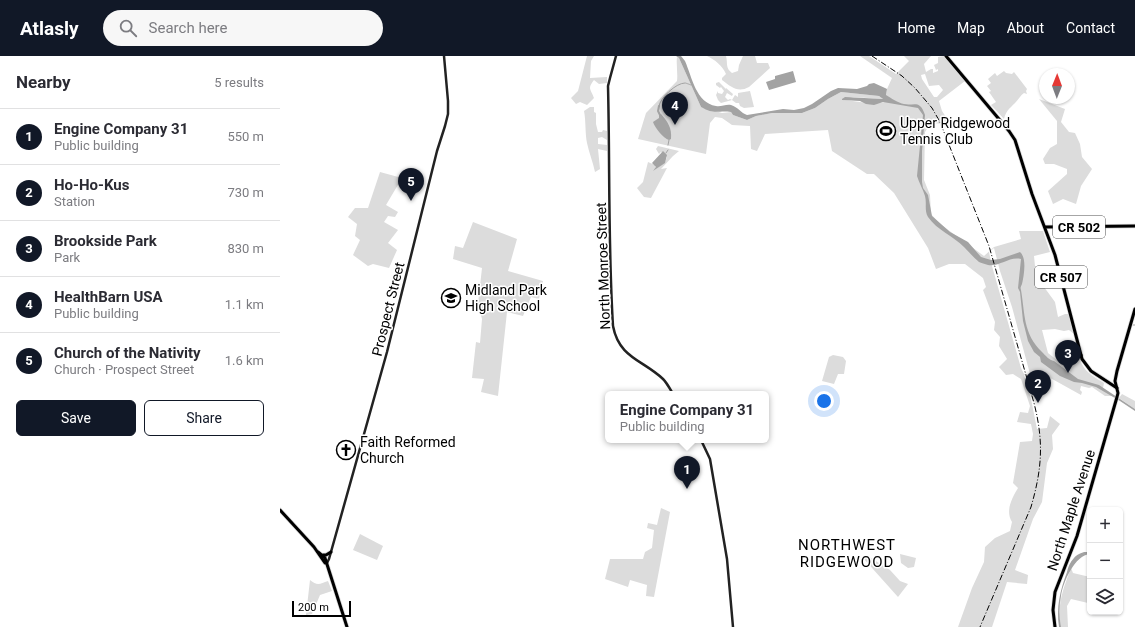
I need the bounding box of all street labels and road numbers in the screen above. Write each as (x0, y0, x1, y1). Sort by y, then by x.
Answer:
street label: North Monroe Street (593, 202, 613, 330)
road number: CR 502 (1053, 216, 1105, 238)
street label: Prospect Street (369, 260, 408, 358)
road number: CR 507 (1035, 266, 1087, 288)
street label: North Maple Avenue (1044, 447, 1098, 573)

